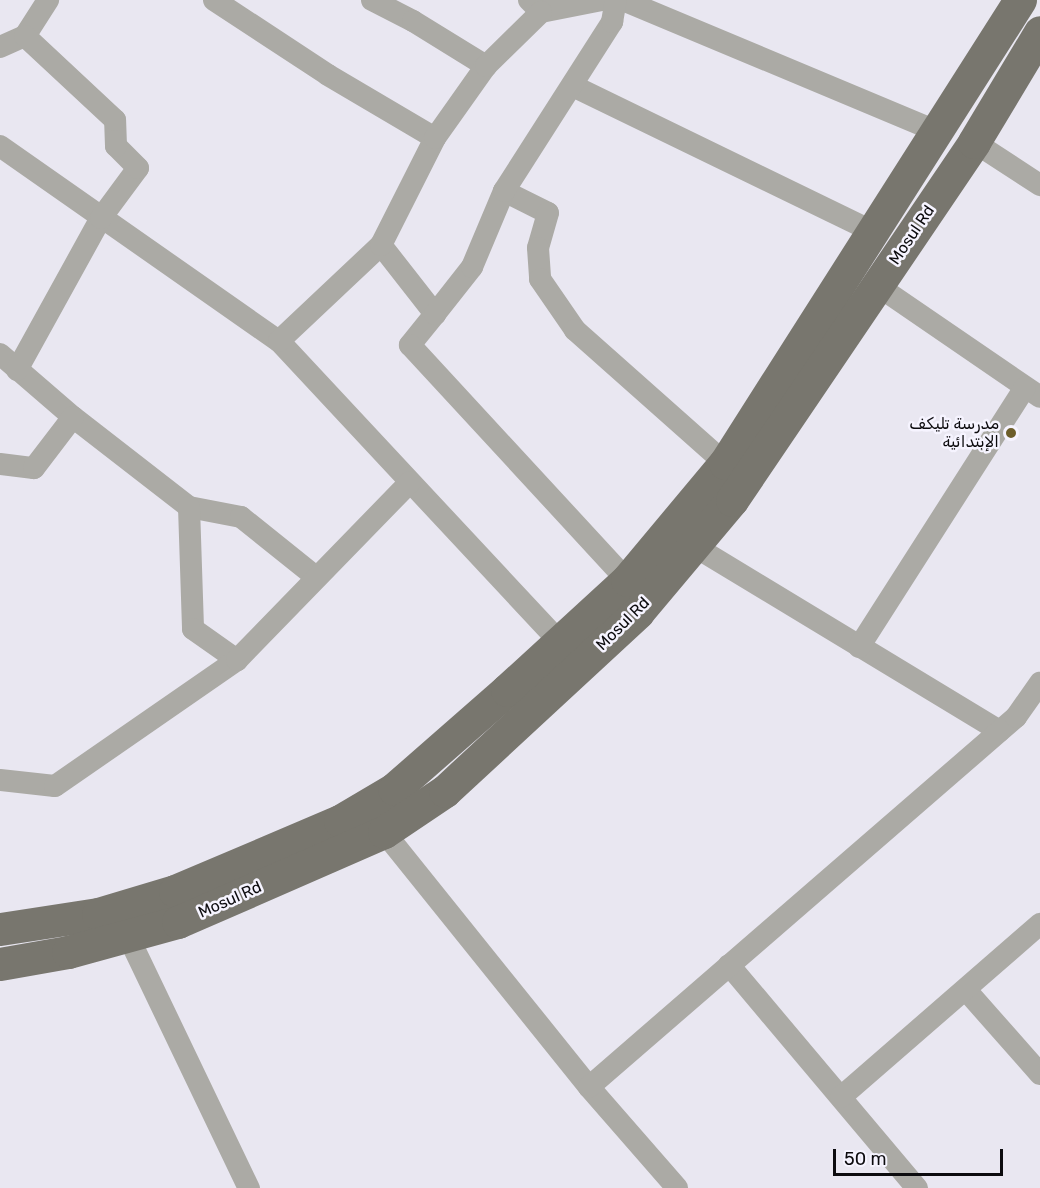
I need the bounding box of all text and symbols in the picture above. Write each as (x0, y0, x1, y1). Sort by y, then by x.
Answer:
street label: Mosul Rd (885, 202, 939, 268)
place label: مدرسة تليكف الإبتدائية (909, 414, 999, 452)
marker: مدرسة تليكف الإبتدائية (1004, 426, 1018, 440)
street label: Mosul Rd (592, 593, 654, 655)
street label: Mosul Rd (195, 878, 265, 922)
scale bar (836, 1137, 1006, 1175)
text: 50 m (844, 1148, 887, 1170)

